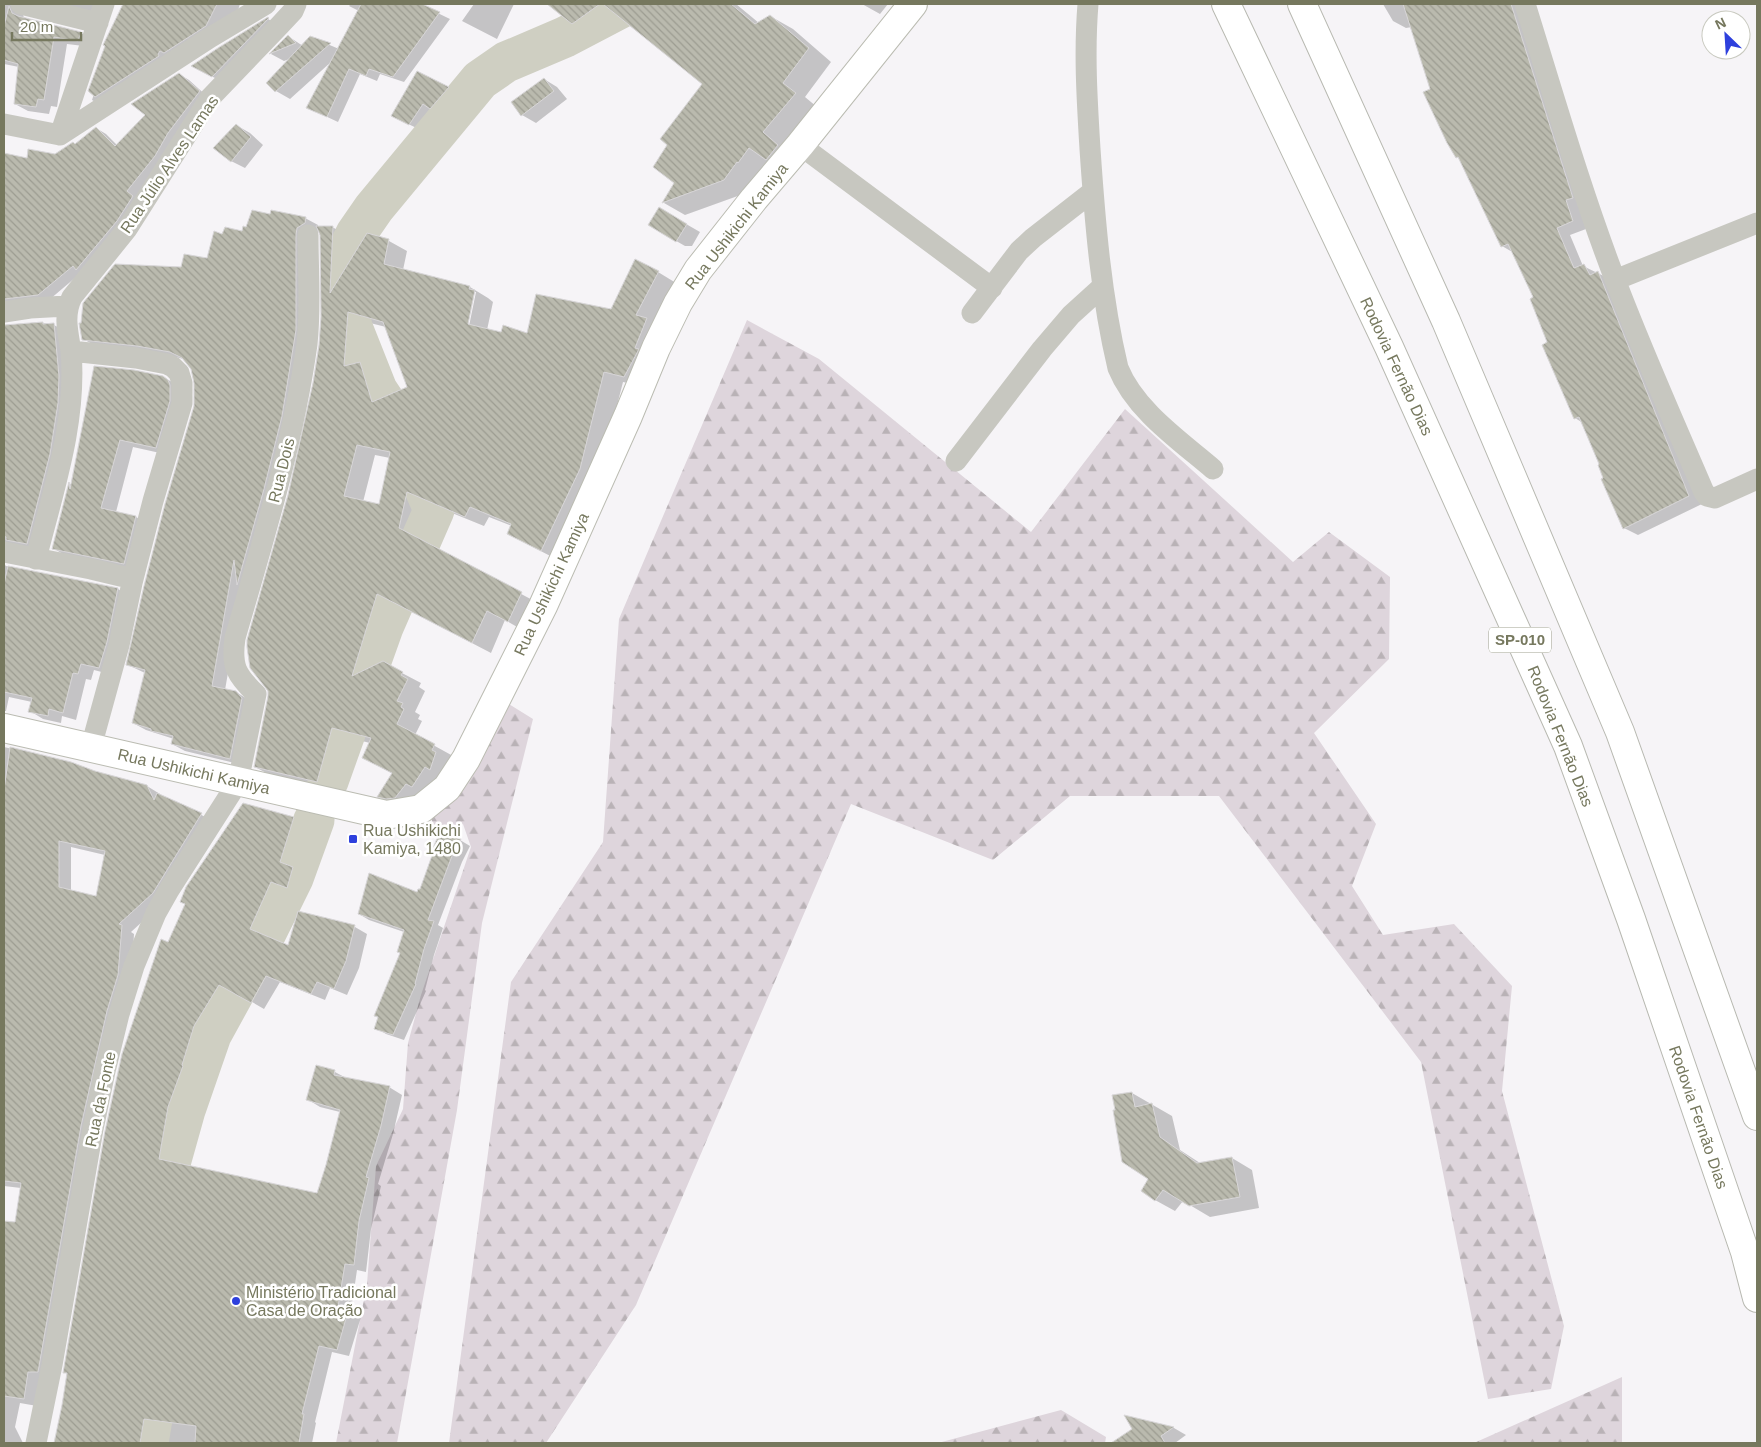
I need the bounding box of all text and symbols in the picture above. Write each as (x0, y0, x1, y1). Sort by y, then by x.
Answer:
scale bar (12, 10, 81, 42)
north arrow (1701, 10, 1751, 60)
text: N (1713, 14, 1728, 33)
text: 20 m (20, 18, 53, 35)
street label: Rua Júlio Alves Lamas (117, 92, 222, 236)
street label: Rua Ushikichi Kamiya (682, 160, 791, 293)
street label: Rodovia Fernão Dias (1357, 295, 1436, 438)
street label: Rua Dois (265, 436, 298, 504)
street label: Rua Ushikichi Kamiya (511, 510, 592, 658)
road number: SP-010 (1489, 628, 1551, 652)
street label: Rodovia Fernão Dias (1525, 663, 1597, 809)
street label: Rua Ushikichi Kamiya (116, 746, 272, 797)
place label: Rua Ushikichi Kamiya, 1480 (363, 822, 461, 857)
marker: Rua Ushikichi Kamiya, 1480 (347, 833, 359, 845)
street label: Rodovia Fernão Dias (1666, 1043, 1731, 1191)
street label: Rua da Fonte (82, 1050, 119, 1148)
place label: Ministério Tradicional Casa de Oração (246, 1284, 396, 1319)
marker: Ministério Tradicional Casa de Oração (230, 1295, 242, 1307)

